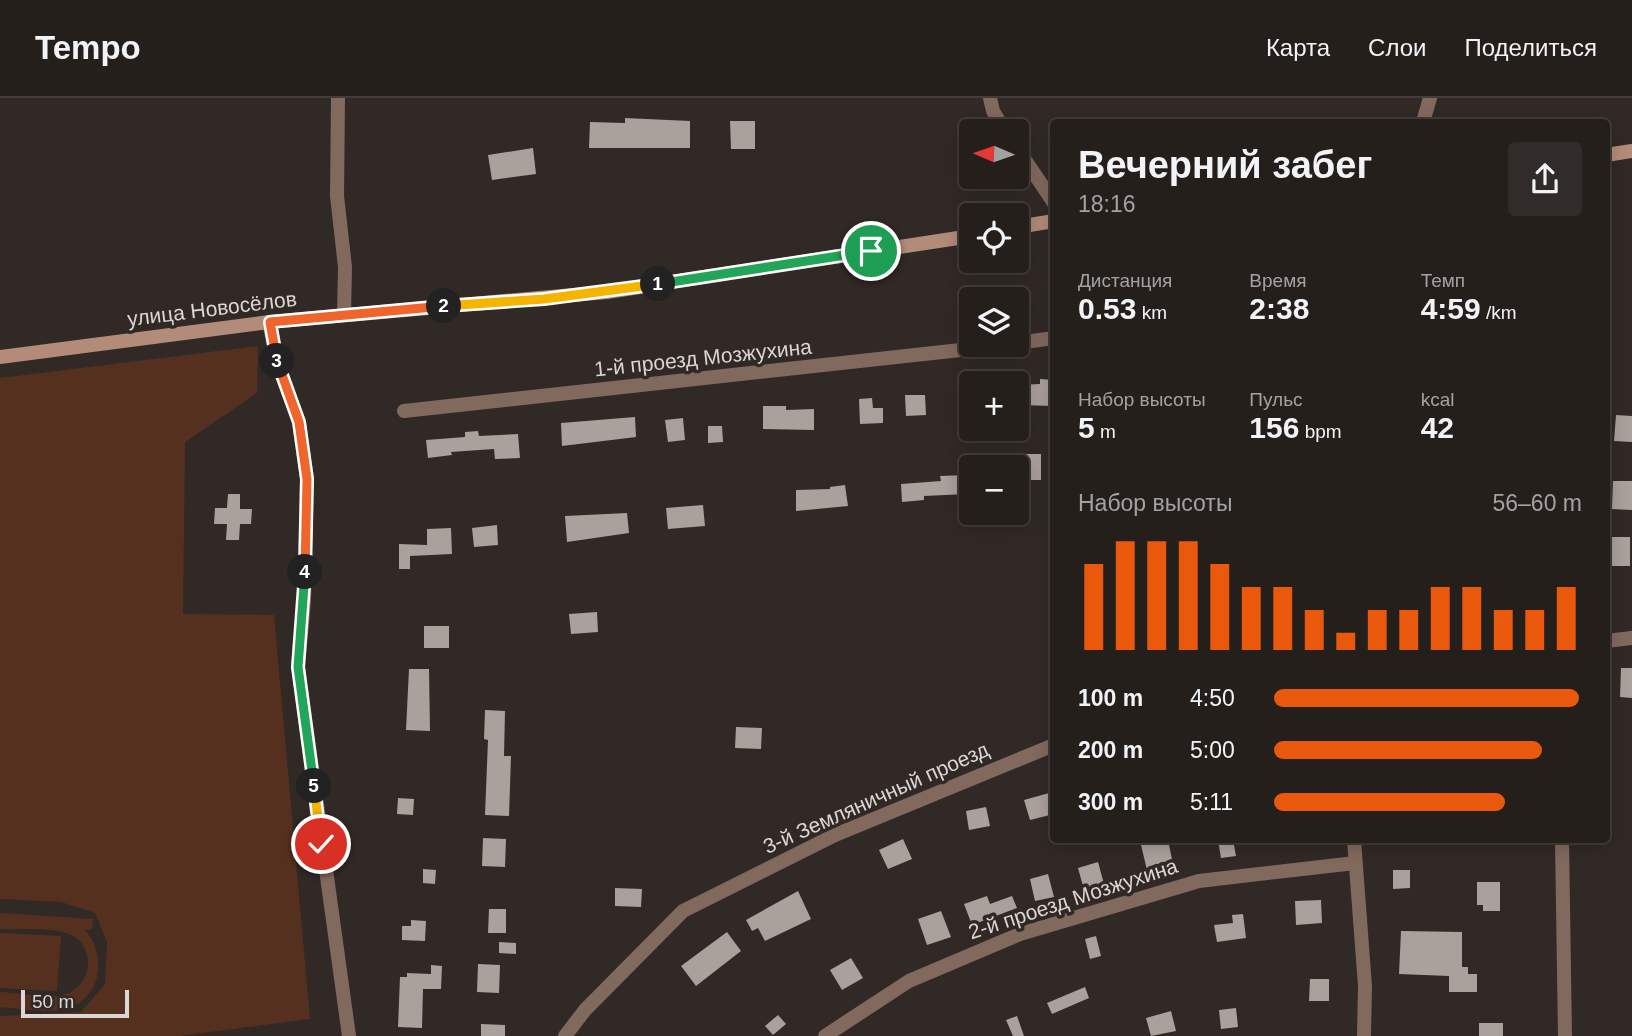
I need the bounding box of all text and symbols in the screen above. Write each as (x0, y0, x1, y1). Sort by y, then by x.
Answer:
text: Tempo (35, 29, 141, 66)
text: Карта (1266, 34, 1330, 61)
text: Слои (1368, 34, 1426, 61)
text: Поделиться (1464, 34, 1597, 61)
north arrow (959, 119, 1029, 189)
map controls (959, 119, 1029, 525)
button: share (1508, 142, 1582, 216)
text: Вечерний забег (1078, 144, 1372, 186)
text: 18:16 (1078, 191, 1136, 217)
button: locate (959, 203, 1029, 273)
pin (841, 221, 901, 281)
icon: arrive (852, 232, 890, 270)
pin: 1 (640, 266, 676, 302)
text: Дистанция (1078, 270, 1172, 291)
text: Время (1249, 270, 1307, 291)
text: Темп (1421, 270, 1465, 291)
text: 1 (652, 273, 663, 294)
street label: улица Новосёлов (126, 287, 298, 330)
button: layers (959, 287, 1029, 357)
pin: 2 (426, 288, 462, 324)
text: 0.53 (1078, 292, 1136, 325)
text: 2:38 (1249, 292, 1309, 325)
text: 4:59 (1421, 292, 1481, 325)
text: 2 (438, 295, 449, 316)
text: km (1136, 302, 1167, 323)
text: /km (1481, 302, 1517, 323)
street label: 1-й проезд Мозжухина (593, 335, 813, 380)
pin: 3 (260, 344, 294, 378)
text: 3 (271, 350, 282, 371)
button: + (959, 371, 1029, 441)
text: Набор высоты (1078, 389, 1206, 410)
text: Пульс (1249, 389, 1303, 410)
text: kcal (1421, 389, 1454, 410)
text: 5 (1078, 411, 1095, 444)
text: 156 (1249, 411, 1299, 444)
text: 42 (1421, 411, 1454, 444)
text: m (1095, 421, 1116, 442)
text: bpm (1299, 421, 1342, 442)
button: − (959, 455, 1029, 525)
text: Набор высоты (1078, 490, 1232, 516)
text: 56–60 m (1492, 490, 1582, 516)
pin: 4 (288, 554, 322, 589)
text: 4 (299, 561, 310, 582)
text: 100 m (1078, 685, 1143, 711)
text: 4:50 (1190, 685, 1235, 711)
street label: 3-й Земляничный проезд (759, 737, 992, 858)
text: 200 m (1078, 737, 1143, 763)
text: 5:00 (1190, 737, 1235, 763)
pin: 5 (296, 768, 332, 804)
text: 5 (308, 775, 319, 796)
text: 300 m (1078, 789, 1143, 815)
text: 5:11 (1190, 789, 1233, 815)
pin (291, 814, 351, 874)
icon: check (302, 825, 340, 863)
street label: 2-й проезд Мозжухина (965, 854, 1181, 943)
scale bar (21, 987, 130, 1019)
text: 50 m (32, 991, 74, 1012)

